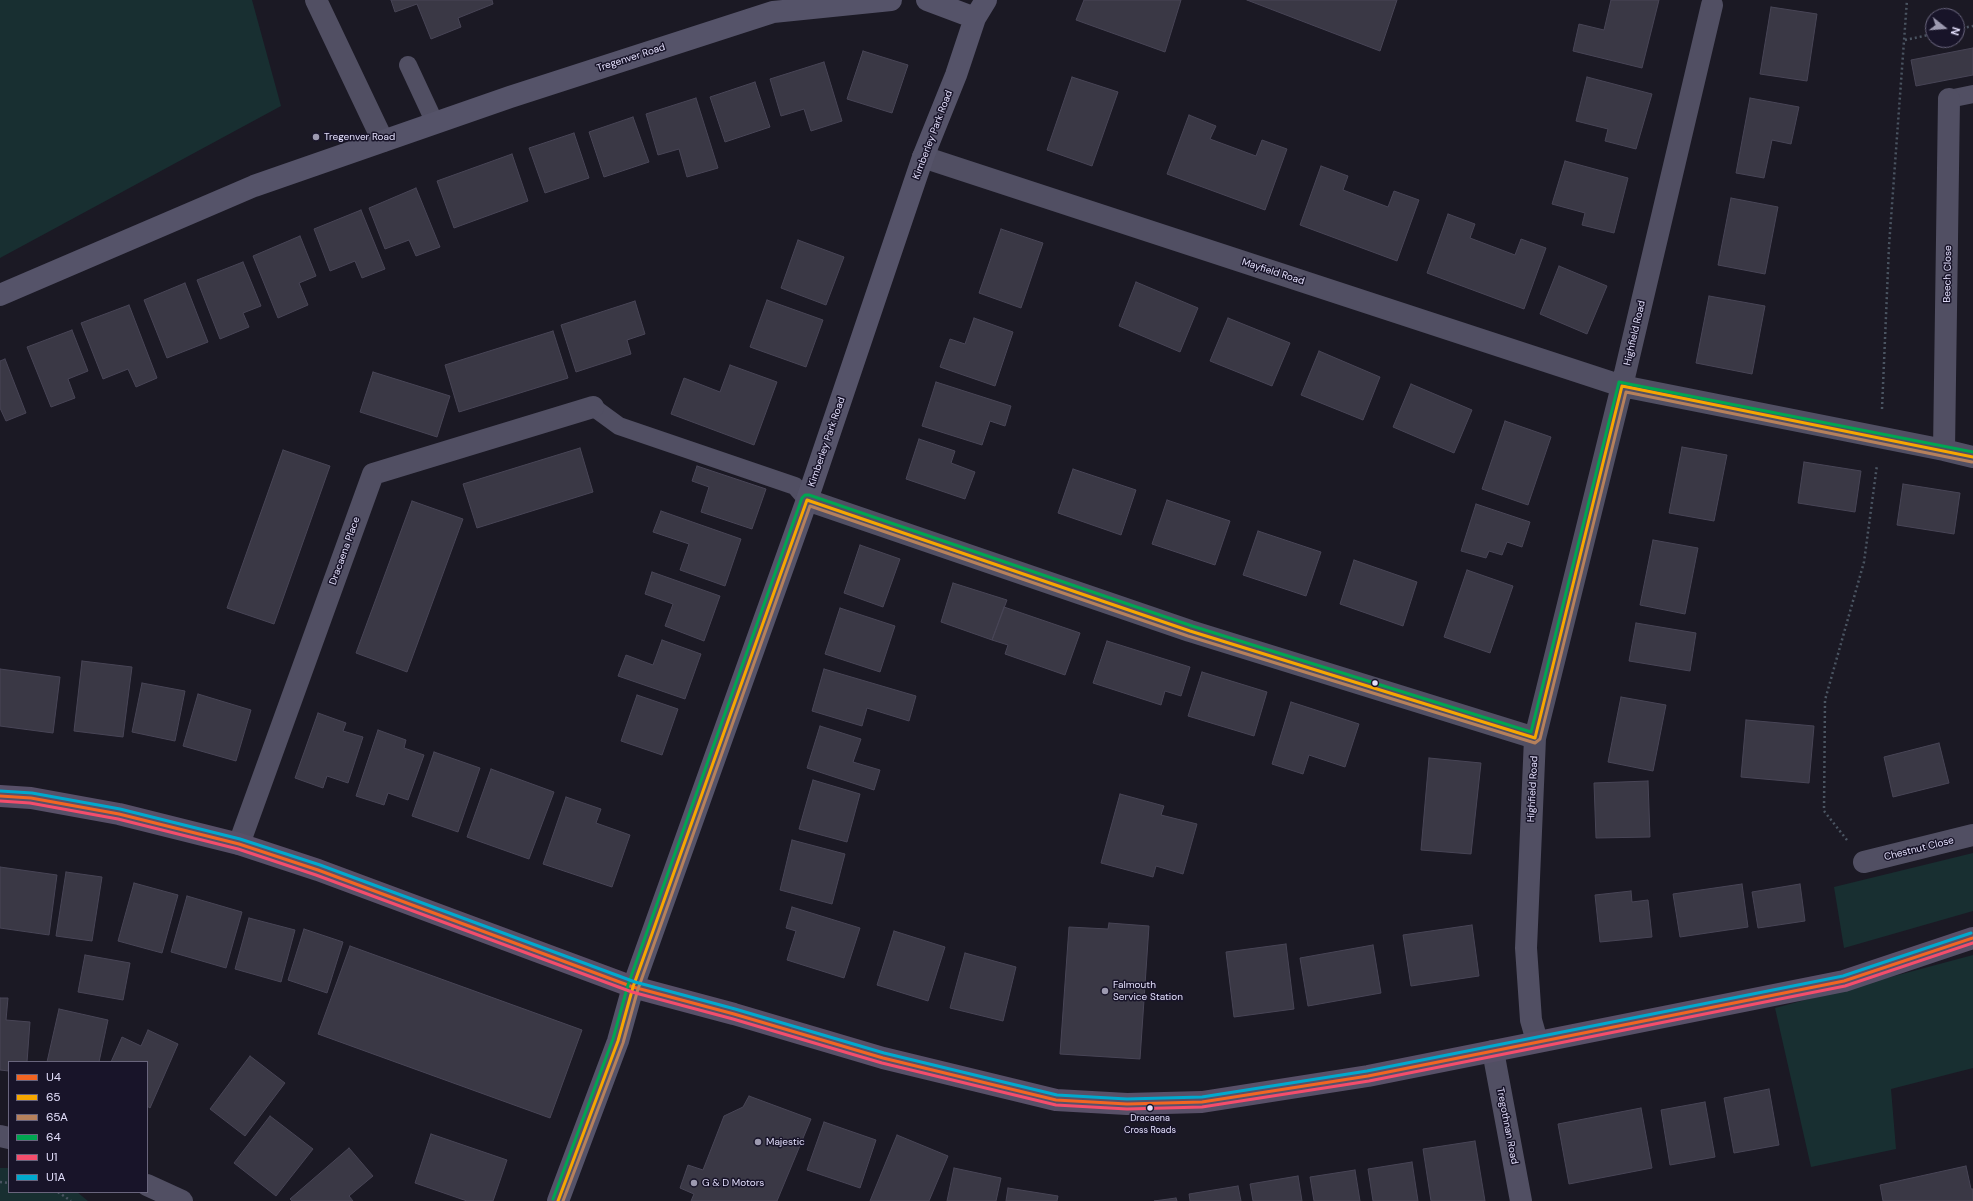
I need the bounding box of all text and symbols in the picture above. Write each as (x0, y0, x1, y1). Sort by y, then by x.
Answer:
north arrow (1925, 8, 1965, 48)
text: N (1948, 25, 1963, 37)
street label: Tregenver Road (595, 41, 667, 75)
street label: Kimberley Park Road (910, 89, 956, 181)
place label: Tregenver Road (324, 131, 395, 143)
marker: Tregenver Road (311, 132, 321, 142)
street label: Beech Close (1941, 245, 1955, 303)
street label: Mayfield Road (1240, 256, 1306, 288)
street label: Highfield Road (1622, 299, 1648, 367)
street label: Kimberley Park Road (806, 395, 848, 489)
street label: Dracaena Place (327, 515, 363, 587)
unlabelled marker (1370, 678, 1380, 688)
street label: Highfield Road (1525, 756, 1541, 822)
street label: Chestnut Close (1883, 835, 1955, 863)
place label: Falmouth Service Station (1113, 979, 1183, 1002)
marker: Falmouth Service Station (1100, 986, 1110, 996)
legend (8, 1061, 148, 1193)
text: U4 (46, 1069, 61, 1085)
street label: Tregothnan Road (1494, 1087, 1520, 1165)
text: 65 (46, 1089, 61, 1105)
marker: Dracaena Cross Roads (1145, 1103, 1155, 1113)
text: 65A (46, 1109, 68, 1125)
place label: Dracaena Cross Roads (1124, 1114, 1176, 1135)
text: 64 (46, 1129, 61, 1145)
place label: Majestic (766, 1136, 805, 1148)
marker: Majestic (753, 1137, 763, 1147)
text: U1 (46, 1149, 58, 1165)
text: U1A (46, 1169, 66, 1185)
place label: G & D Motors (702, 1177, 764, 1189)
marker: G & D Motors (689, 1178, 699, 1188)

